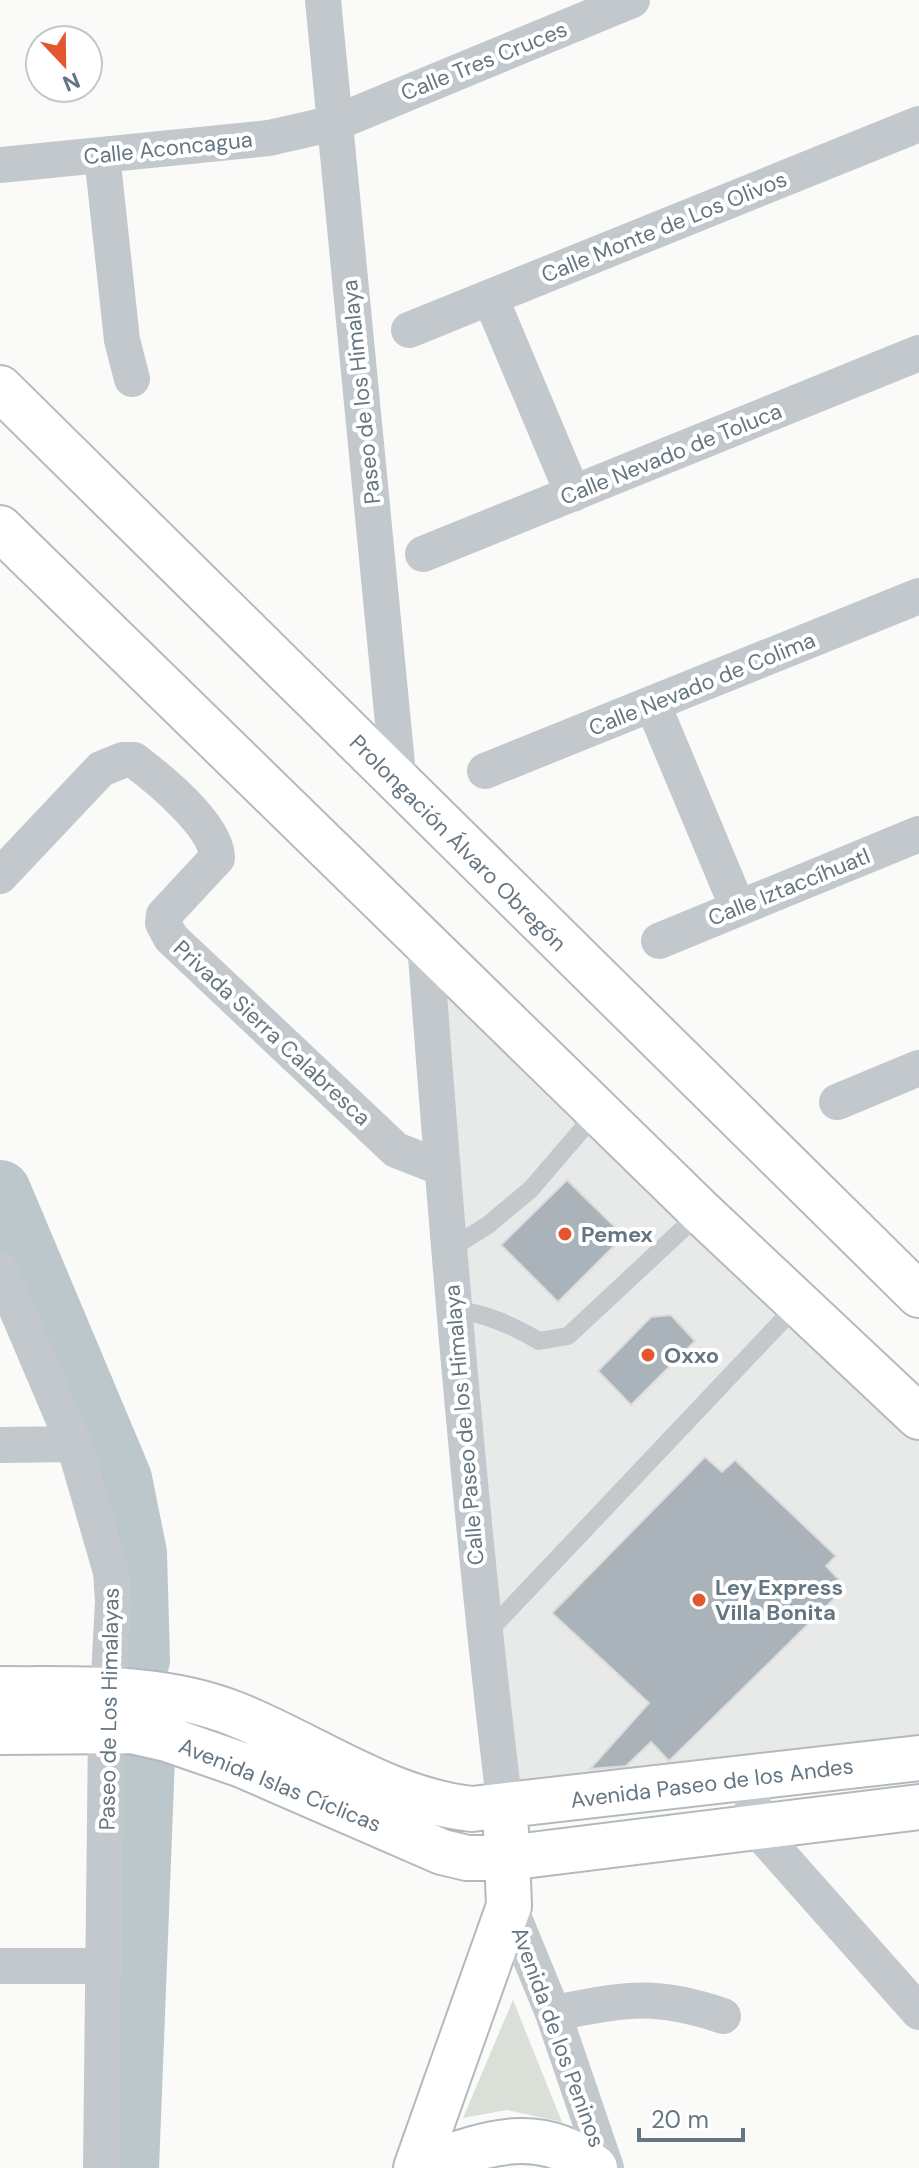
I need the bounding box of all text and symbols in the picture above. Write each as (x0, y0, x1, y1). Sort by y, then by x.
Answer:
street label: Calle Tres Cruces (397, 14, 571, 108)
north arrow (24, 24, 104, 104)
text: N (58, 66, 84, 99)
street label: Calle Aconcagua (82, 125, 254, 171)
street label: Calle Monte de Los Olivos (537, 164, 791, 290)
street label: Paseo de los Himalaya (335, 278, 387, 506)
street label: Calle Nevado de Toluca (556, 396, 786, 512)
street label: Calle Nevado de Colima (585, 625, 819, 743)
street label: Prolongación Álvaro Obregón (343, 728, 573, 958)
street label: Calle Iztaccíhuatl (704, 841, 874, 933)
street label: Privada Sierra Calabresca (167, 934, 377, 1132)
place label: Pemex (581, 1220, 653, 1249)
marker: Pemex (556, 1225, 574, 1243)
street label: Calle Paseo de los Himalaya (437, 1284, 491, 1566)
place label: Oxxo (664, 1341, 719, 1370)
marker: Oxxo (639, 1346, 657, 1364)
place label: Ley Express Villa Bonita (715, 1573, 843, 1627)
street label: Paseo de Los Himalayas (92, 1587, 126, 1831)
marker: Ley Express Villa Bonita (690, 1591, 708, 1609)
street label: Avenida Islas Cíclicas (175, 1731, 385, 1839)
street label: Avenida Paseo de los Andes (569, 1751, 855, 1815)
street label: Avenida de los Peninos (505, 1923, 611, 2151)
scale bar (639, 2092, 743, 2142)
text: 20 m (651, 2104, 709, 2135)

